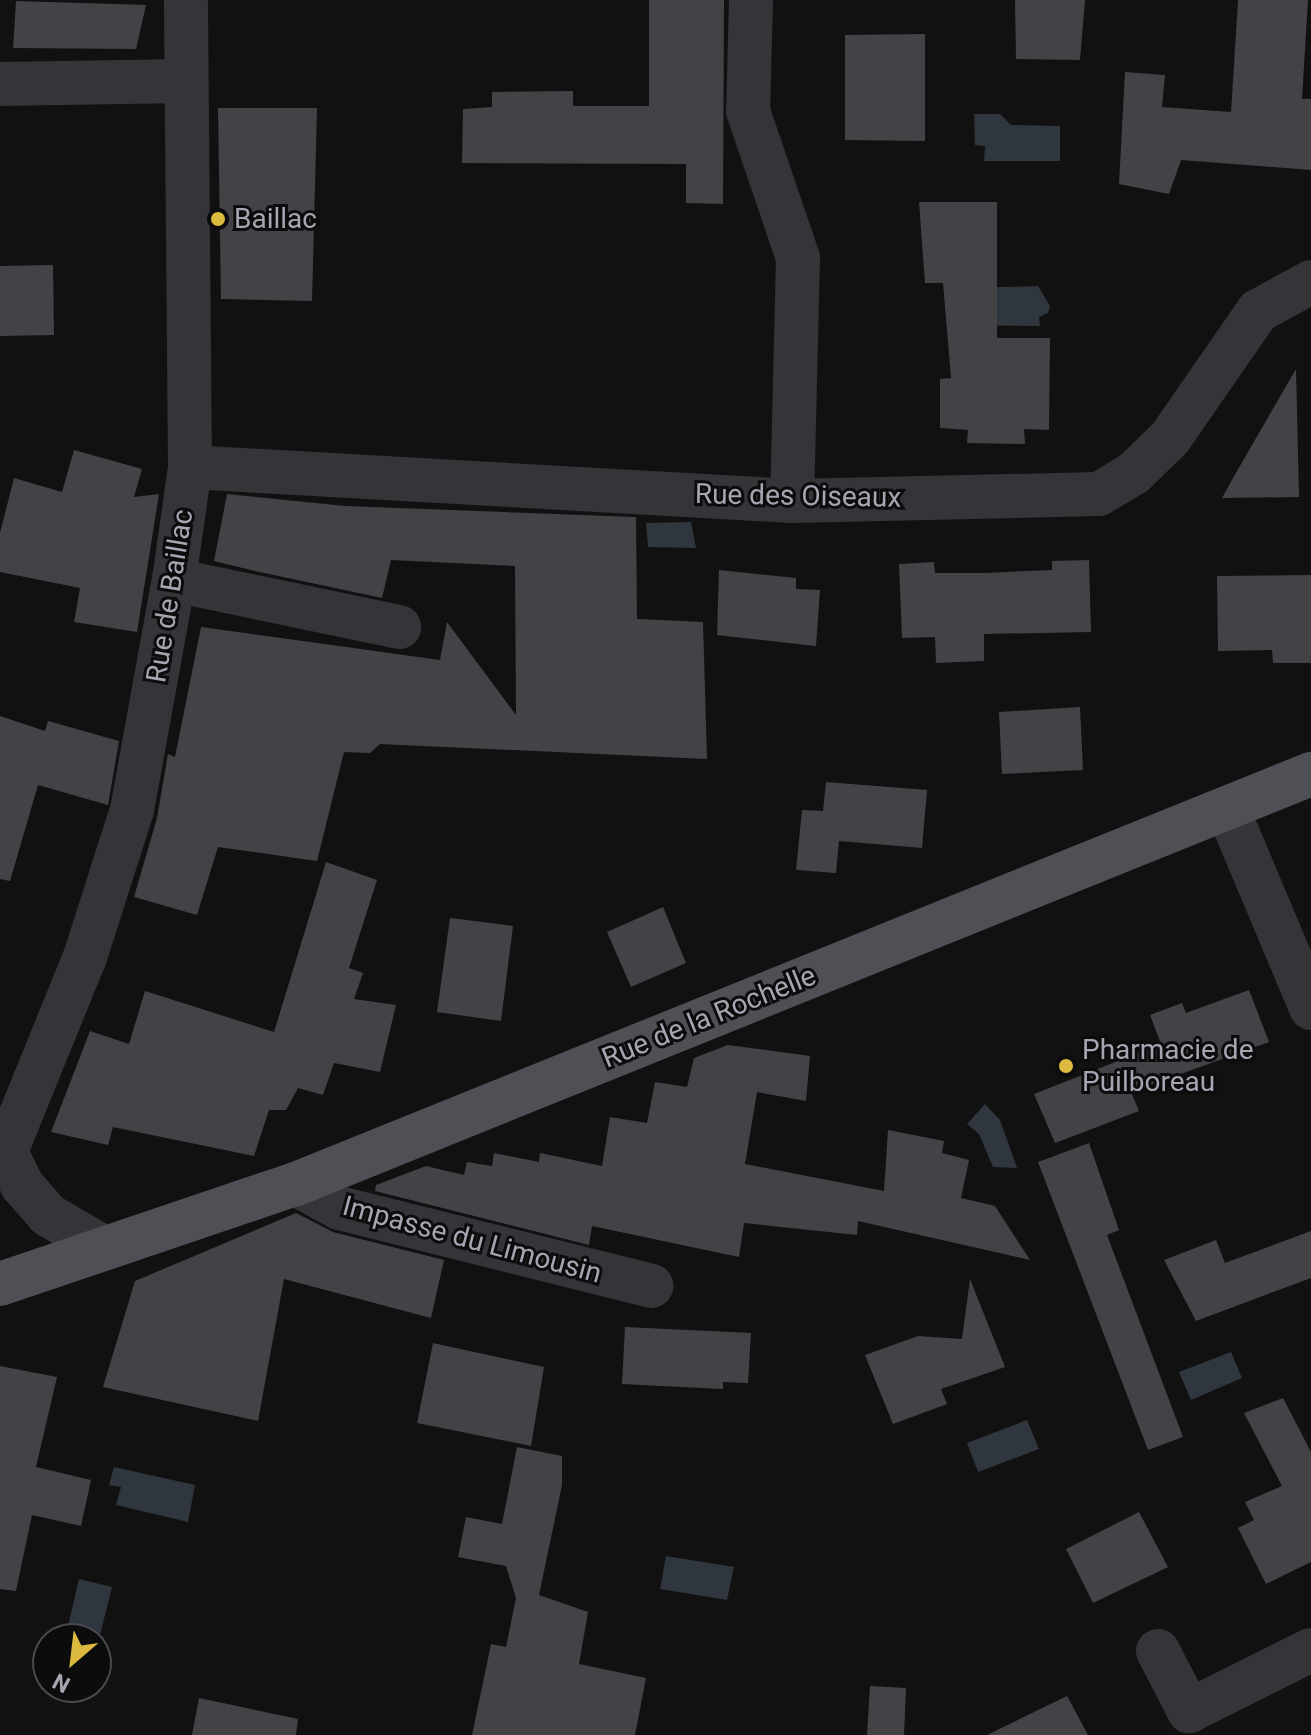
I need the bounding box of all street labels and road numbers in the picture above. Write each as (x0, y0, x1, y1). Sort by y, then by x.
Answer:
street label: Rue des Oiseaux (694, 477, 902, 515)
street label: Rue de Baillac (140, 507, 200, 685)
street label: Rue de la Rochelle (597, 959, 821, 1075)
street label: Impasse du Limousin (339, 1189, 605, 1291)

